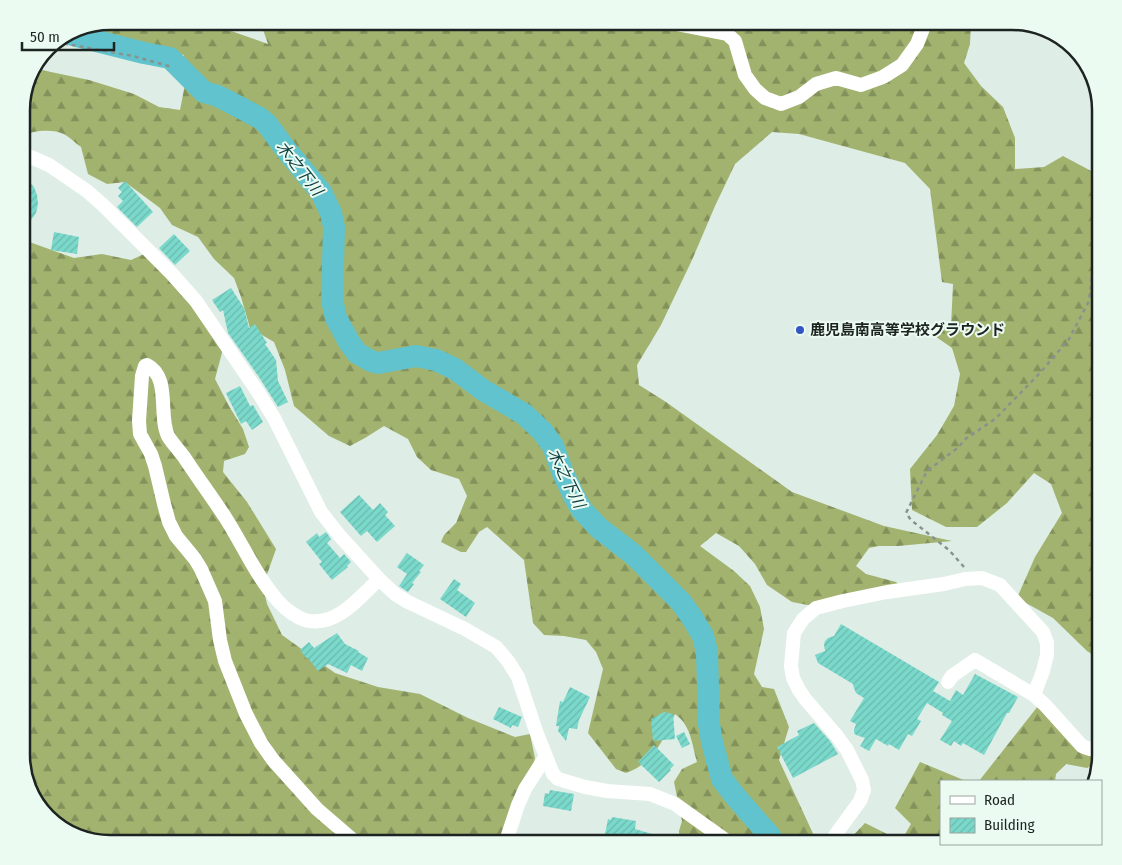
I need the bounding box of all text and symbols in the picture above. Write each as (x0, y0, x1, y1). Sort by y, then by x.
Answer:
scale bar (22, 20, 115, 52)
text: 50 m (30, 28, 60, 46)
water label: 木之下川 (272, 137, 328, 201)
place label: 鹿児島南高等学校グラウンド (810, 321, 1005, 339)
marker: 鹿児島南高等学校グラウンド (794, 324, 806, 336)
water label: 木之下川 (544, 445, 590, 513)
legend (940, 780, 1102, 845)
text: Road (984, 791, 1015, 809)
text: Building (984, 816, 1035, 834)

